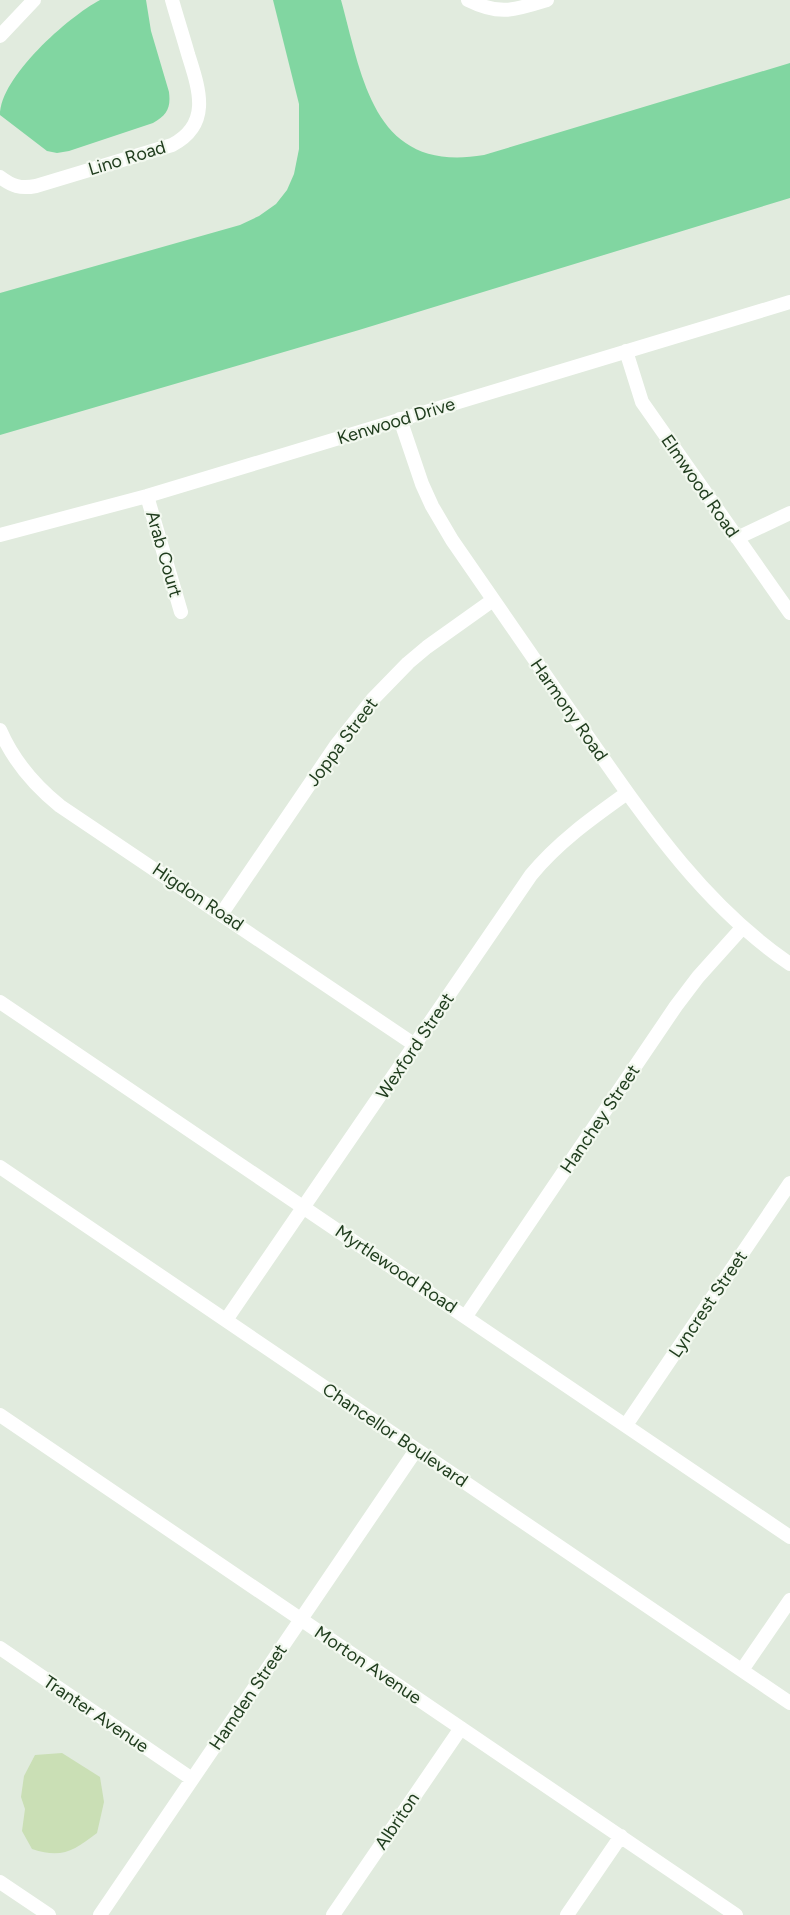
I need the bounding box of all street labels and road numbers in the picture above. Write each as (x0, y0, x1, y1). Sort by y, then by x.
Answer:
street label: Lino Road (86, 136, 168, 180)
street label: Kenwood Drive (334, 393, 458, 449)
street label: Elmwood Road (656, 430, 744, 542)
street label: Arab Court (141, 508, 187, 600)
street label: Harmony Road (526, 655, 612, 765)
street label: Joppa Street (302, 693, 383, 791)
street label: Higdon Road (148, 858, 248, 936)
street label: Wexford Street (371, 989, 459, 1103)
street label: Hanchey Street (556, 1060, 645, 1178)
street label: Myrtlewood Road (331, 1220, 461, 1318)
street label: Lyncrest Street (664, 1246, 752, 1362)
street label: Chancellor Boulevard (318, 1378, 472, 1492)
street label: Morton Avenue (310, 1621, 426, 1709)
street label: Hamden Street (204, 1640, 292, 1754)
street label: Tranter Avenue (39, 1671, 153, 1757)
street label: Albriton (370, 1788, 424, 1854)

